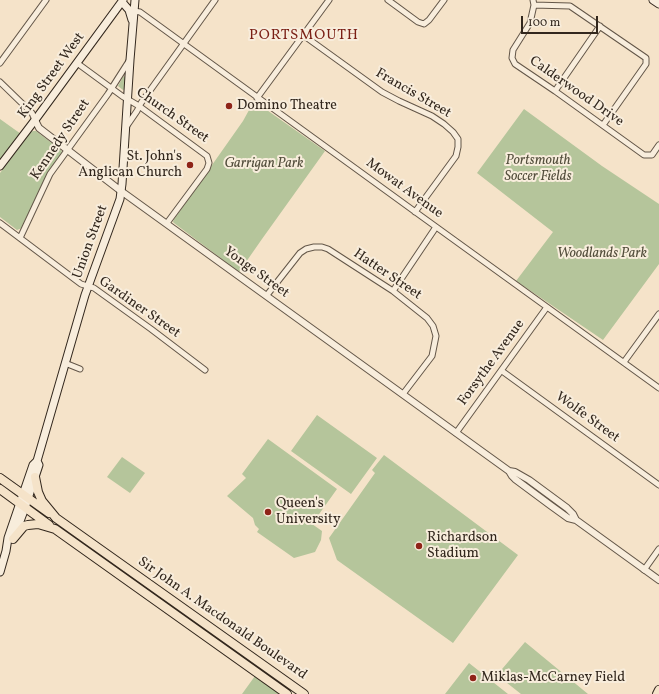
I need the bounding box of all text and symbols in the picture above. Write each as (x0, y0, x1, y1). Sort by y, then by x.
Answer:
scale bar (523, 8, 600, 34)
text: 100 m (528, 15, 560, 31)
district label: PORTSMOUTH (249, 27, 359, 45)
street label: King Street West (15, 30, 89, 122)
street label: Calderwood Drive (526, 53, 626, 131)
street label: Francis Street (372, 66, 454, 122)
street label: Church Street (132, 85, 212, 147)
street label: Kennedy Street (28, 96, 94, 184)
place label: Domino Theatre (237, 98, 337, 114)
marker: Domino Theatre (224, 101, 234, 111)
place label: St. John's Anglican Church (78, 149, 182, 182)
park label: Portsmouth Soccer Fields (504, 153, 572, 186)
street label: Mowat Avenue (362, 155, 446, 223)
park label: Garrigan Park (224, 156, 304, 172)
marker: St. John's Anglican Church (185, 160, 195, 170)
street label: Union Street (70, 203, 112, 281)
street label: Yonge Street (220, 244, 292, 302)
street label: Hatter Street (350, 246, 424, 304)
park label: Woodlands Park (557, 246, 647, 262)
street label: Gardiner Street (95, 274, 183, 342)
street label: Forsythe Avenue (455, 317, 529, 409)
street label: Wolfe Street (552, 389, 622, 447)
place label: Queen's University (276, 496, 340, 528)
marker: Queen's University (263, 507, 273, 517)
place label: Richardson Stadium (427, 530, 498, 562)
marker: Richardson Stadium (414, 541, 424, 551)
street label: Sir John A. Macdonald Boulevard (134, 554, 310, 684)
place label: Miklas-McCarney Field (481, 670, 625, 686)
marker: Miklas-McCarney Field (468, 673, 478, 683)

